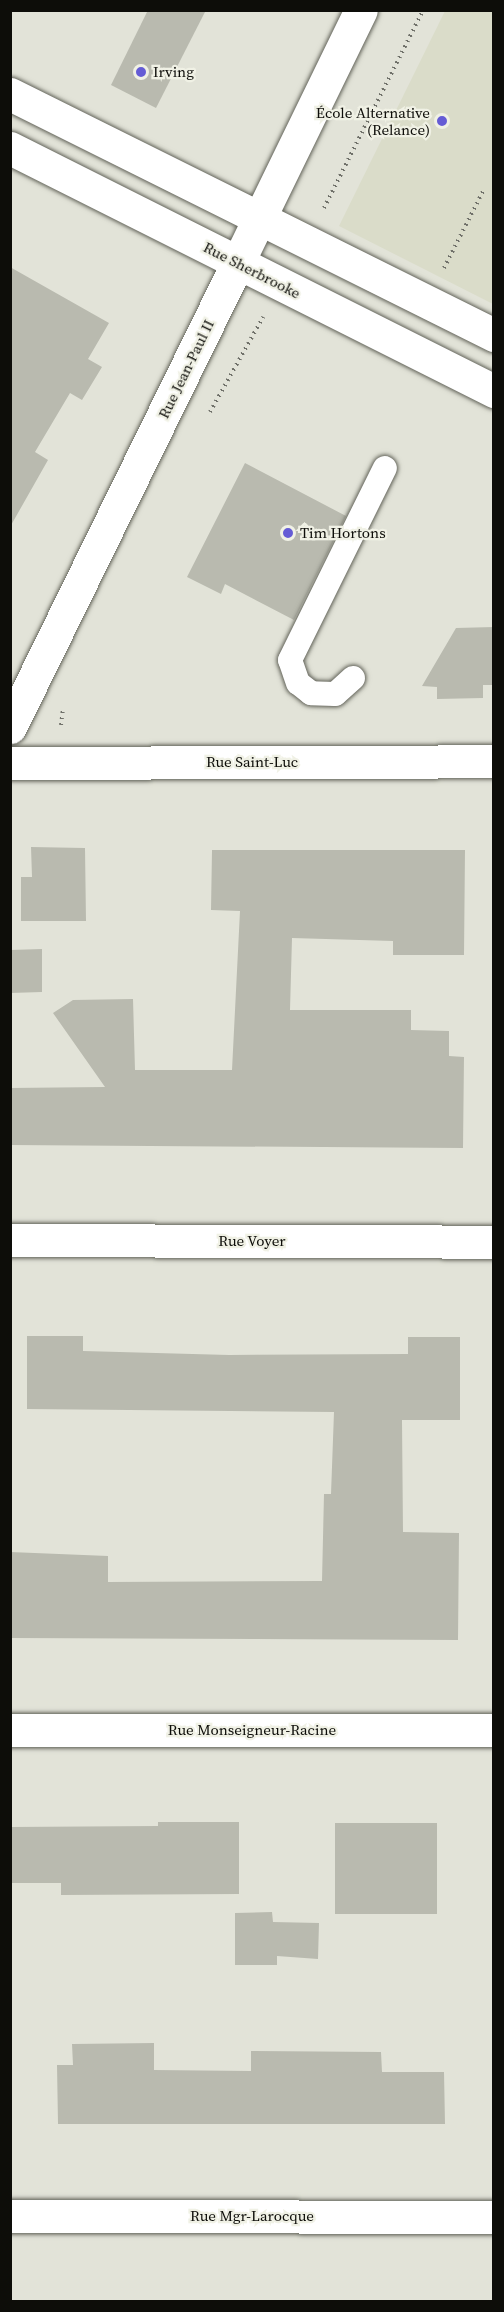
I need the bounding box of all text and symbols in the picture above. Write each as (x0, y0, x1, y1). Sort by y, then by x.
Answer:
place label: Irving (153, 63, 194, 81)
marker: Irving (134, 65, 148, 79)
place label: École Alternative (Relance) (316, 103, 430, 138)
marker: École Alternative (Relance) (435, 114, 449, 128)
street label: Rue Sherbrooke (200, 238, 304, 302)
street label: Rue Jean-Paul II (154, 317, 218, 421)
place label: Tim Hortons (300, 524, 386, 542)
marker: Tim Hortons (281, 526, 295, 540)
street label: Rue Saint-Luc (206, 753, 298, 771)
street label: Rue Voyer (218, 1232, 286, 1250)
street label: Rue Monseigneur-Racine (168, 1721, 336, 1739)
street label: Rue Mgr-Larocque (190, 2207, 314, 2225)

